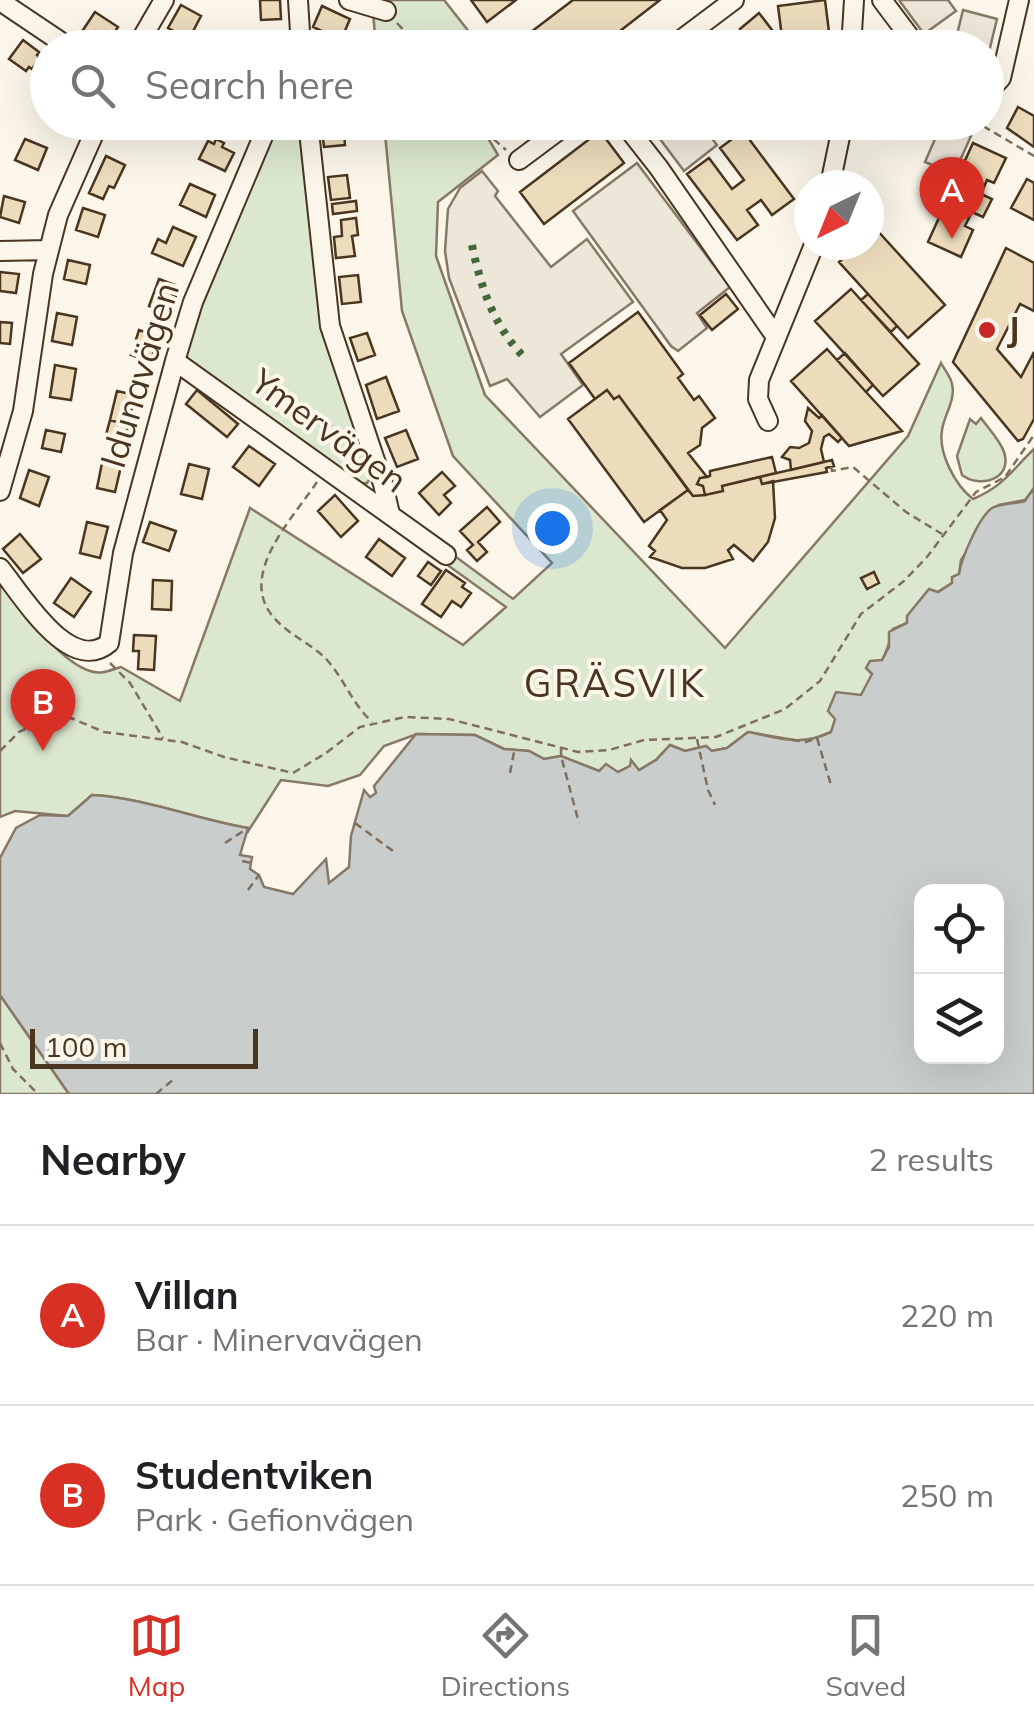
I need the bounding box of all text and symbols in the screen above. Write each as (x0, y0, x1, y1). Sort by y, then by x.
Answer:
search box (30, 30, 1004, 140)
icon: search (65, 58, 120, 113)
text: Search here (145, 61, 354, 109)
pin: A (920, 156, 984, 239)
north arrow (794, 170, 884, 260)
street label: Idunavägen (90, 277, 188, 473)
place label: J (1007, 307, 1020, 351)
marker: J (976, 319, 998, 341)
street label: Ymervägen (242, 358, 416, 502)
your location (527, 503, 578, 554)
district label: GRÄSVIK (524, 659, 706, 707)
pin: B (10, 668, 76, 751)
map controls (914, 884, 1004, 1064)
button: locate (914, 884, 1004, 974)
button: layers (914, 974, 1004, 1064)
scale bar (30, 1024, 258, 1068)
text: 100 m (45, 1029, 127, 1064)
text: Nearby (40, 1133, 186, 1186)
text: 2 results (869, 1139, 994, 1179)
text: Villan (135, 1271, 239, 1319)
text: A (60, 1295, 85, 1335)
text: 220 m (900, 1295, 994, 1335)
text: Bar · Minervavägen (135, 1319, 423, 1359)
text: Studentviken (135, 1451, 373, 1499)
text: B (61, 1475, 84, 1515)
text: 250 m (900, 1475, 994, 1515)
text: Park · Gefionvägen (135, 1499, 414, 1539)
tab: Map (128, 1608, 185, 1703)
tab: Directions (441, 1608, 570, 1703)
tab: Saved (825, 1608, 906, 1703)

